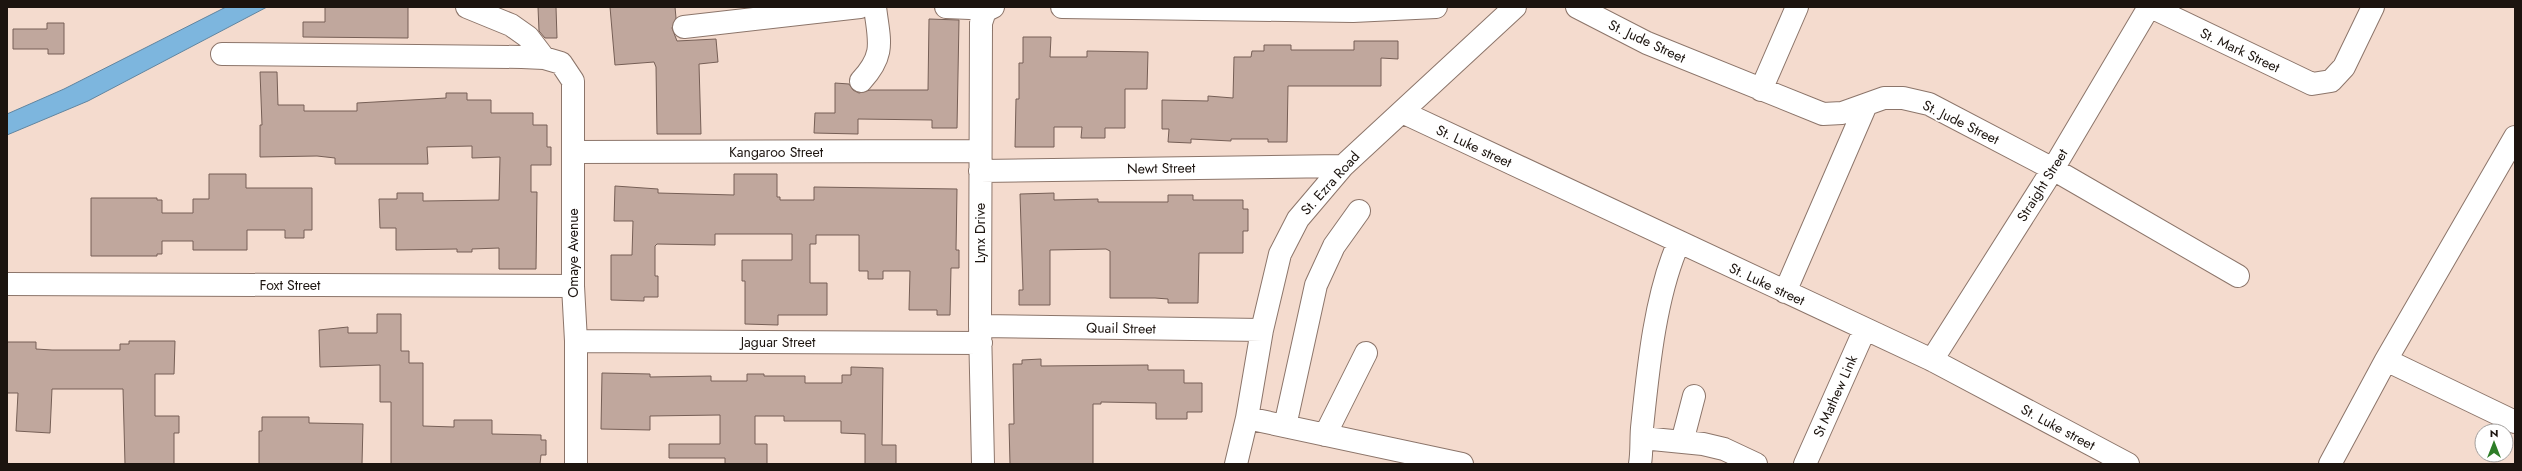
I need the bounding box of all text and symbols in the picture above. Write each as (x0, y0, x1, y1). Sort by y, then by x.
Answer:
street label: St. Jude Street (1605, 14, 1689, 68)
street label: St. Mark Street (2197, 23, 2284, 78)
street label: St. Jude Street (1919, 95, 2003, 149)
street label: St. Luke street (1433, 120, 1516, 173)
street label: Kangaroo Street (729, 142, 824, 162)
street label: Straight Street (2012, 144, 2073, 225)
street label: St. Ezra Road (1296, 147, 1364, 219)
street label: Newt Street (1127, 157, 1196, 179)
street label: Lynx Drive (970, 203, 990, 263)
street label: Omaye Avenue (563, 208, 583, 298)
street label: St. Luke street (1726, 258, 1809, 311)
street label: Foxt Street (260, 275, 321, 295)
street label: Quail Street (1086, 317, 1157, 339)
street label: Jaguar Street (739, 332, 816, 352)
street label: St Mathew Link (1808, 351, 1862, 440)
street label: St. Luke street (2017, 399, 2099, 455)
north arrow (2474, 423, 2514, 463)
text: N (2490, 425, 2498, 441)

